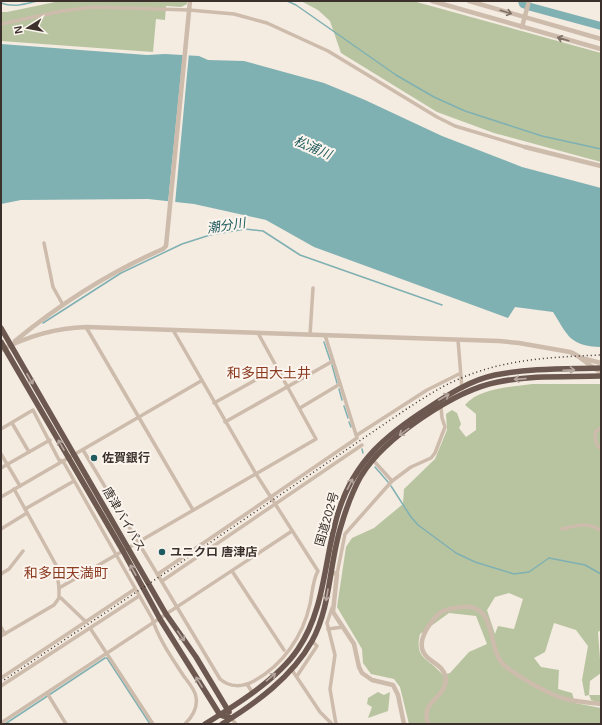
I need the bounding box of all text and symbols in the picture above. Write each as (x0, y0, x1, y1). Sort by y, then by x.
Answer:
north arrow (8, 8, 48, 48)
one-way arrow (499, 9, 512, 16)
text: N (12, 25, 25, 35)
one-way arrow (557, 34, 570, 42)
water label: 松浦川 (292, 133, 336, 163)
water label: 潮分川 (206, 215, 248, 236)
district label: 和多田大土井 (227, 365, 311, 381)
one-way arrow (562, 366, 575, 373)
one-way arrow (27, 373, 35, 385)
one-way arrow (514, 375, 527, 382)
one-way arrow (438, 393, 450, 401)
one-way arrow (398, 428, 409, 436)
one-way arrow (57, 439, 65, 451)
place label: 佐賀銀行 (102, 451, 150, 465)
marker: 佐賀銀行 (89, 453, 99, 463)
one-way arrow (347, 478, 354, 490)
street label: 唐津バイパス (100, 484, 148, 554)
street label: 国道202号 (313, 490, 341, 548)
place label: ユニクロ 唐津店 (170, 545, 257, 559)
marker: ユニクロ 唐津店 (157, 547, 167, 557)
one-way arrow (129, 564, 137, 576)
district label: 和多田天満町 (24, 565, 108, 581)
one-way arrow (322, 588, 330, 601)
one-way arrow (177, 630, 185, 641)
one-way arrow (265, 673, 276, 682)
one-way arrow (195, 676, 203, 688)

